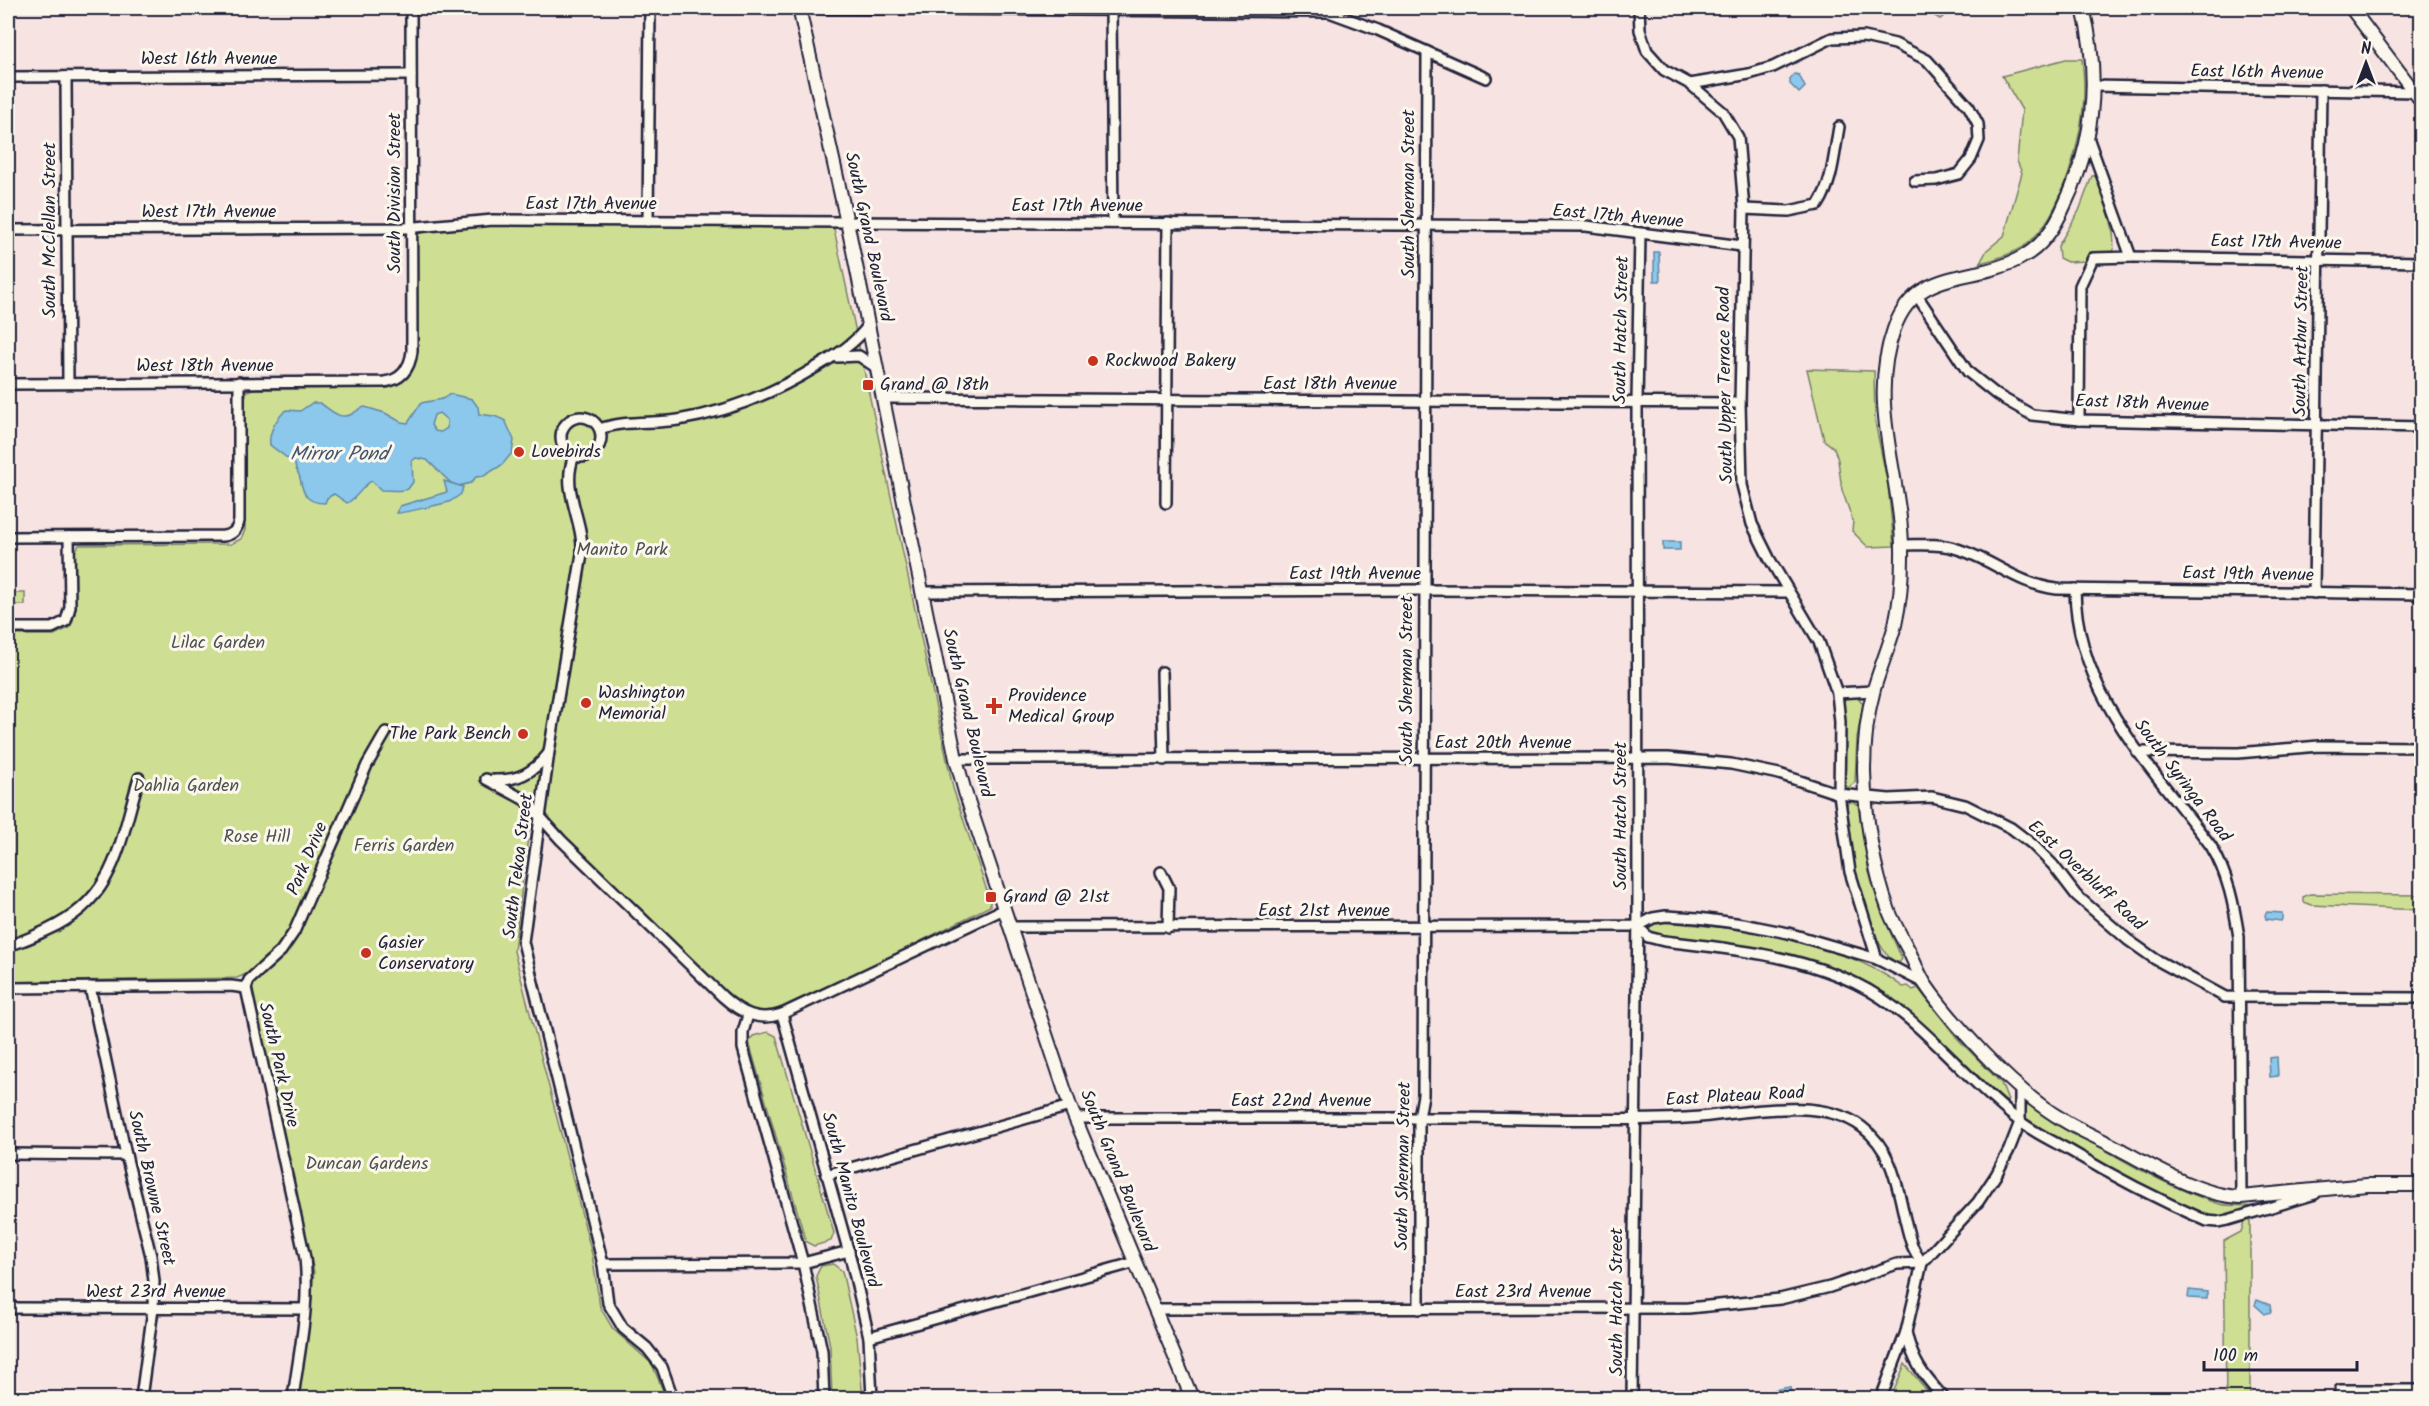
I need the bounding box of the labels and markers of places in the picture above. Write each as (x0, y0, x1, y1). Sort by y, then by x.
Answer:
place label: Rockwood Bakery (1105, 347, 1236, 376)
marker: Rockwood Bakery (1086, 354, 1100, 368)
place label: Grand @ 18th (880, 371, 989, 400)
marker: Grand @ 18th (861, 378, 875, 392)
place label: Lovebirds (531, 438, 601, 467)
marker: Lovebirds (512, 445, 526, 459)
place label: Washington Memorial (598, 679, 685, 729)
place label: Providence Medical Group (1008, 682, 1114, 732)
marker: Washington Memorial (579, 696, 593, 710)
marker: Providence Medical Group (985, 697, 1003, 715)
place label: The Park Bench (390, 720, 511, 749)
marker: The Park Bench (516, 727, 530, 741)
place label: Grand @ 21st (1003, 883, 1111, 912)
marker: Grand @ 21st (984, 890, 998, 904)
place label: Gasier Conservatory (378, 929, 474, 979)
marker: Gasier Conservatory (359, 946, 373, 960)

